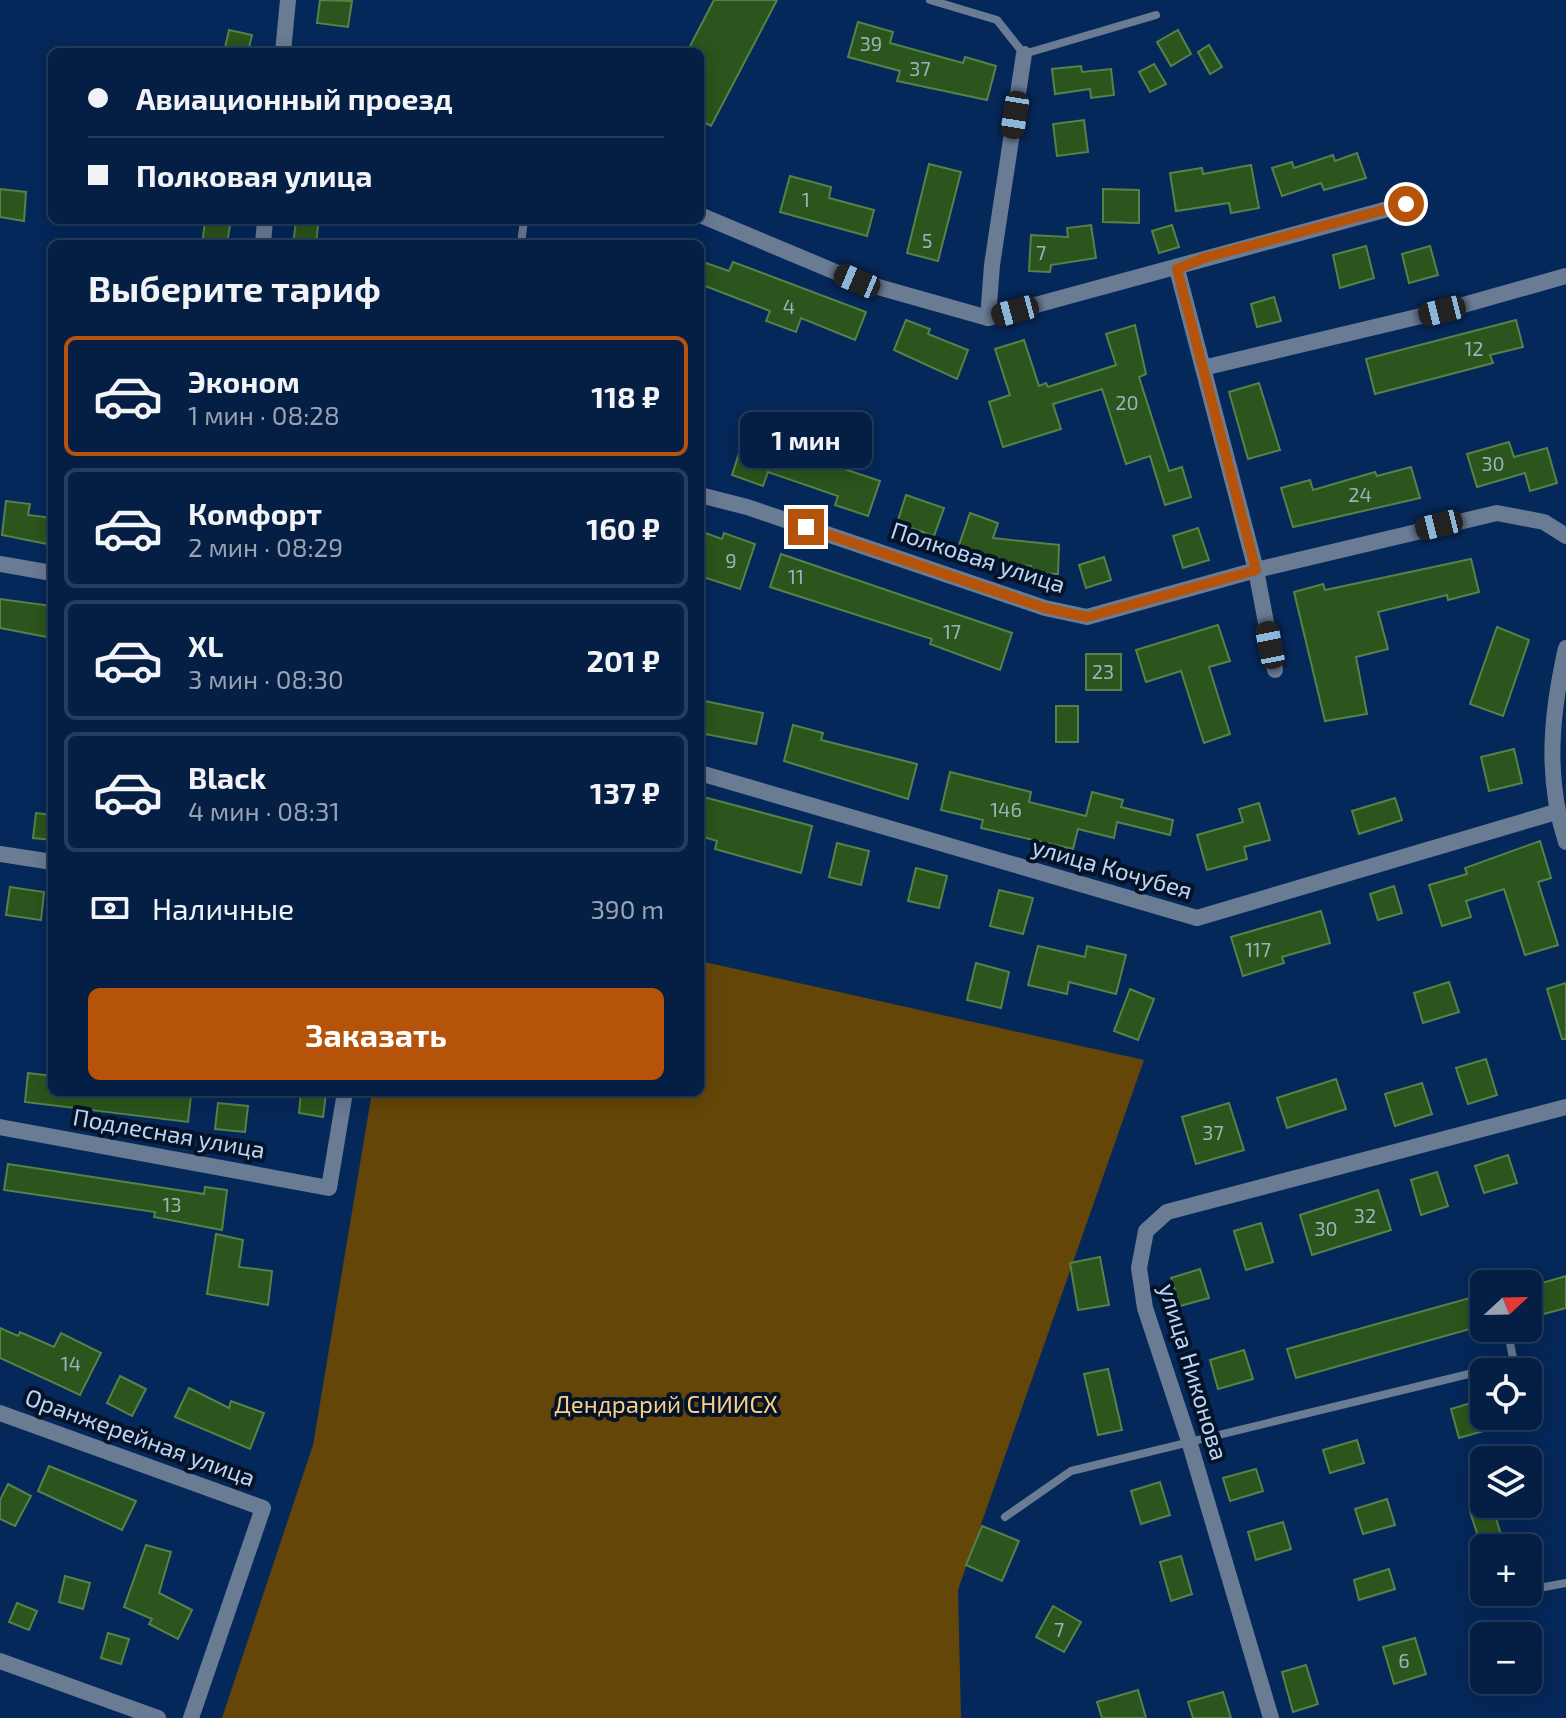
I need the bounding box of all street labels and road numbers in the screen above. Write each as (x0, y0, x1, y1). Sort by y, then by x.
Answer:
street label: Полковая улица (887, 515, 1069, 599)
street label: улица Кочубея (1029, 831, 1196, 905)
street label: Подлесная улица (71, 1101, 268, 1165)
street label: улица Никонова (1153, 1280, 1235, 1464)
street label: Оранжерейная улица (21, 1381, 260, 1493)

